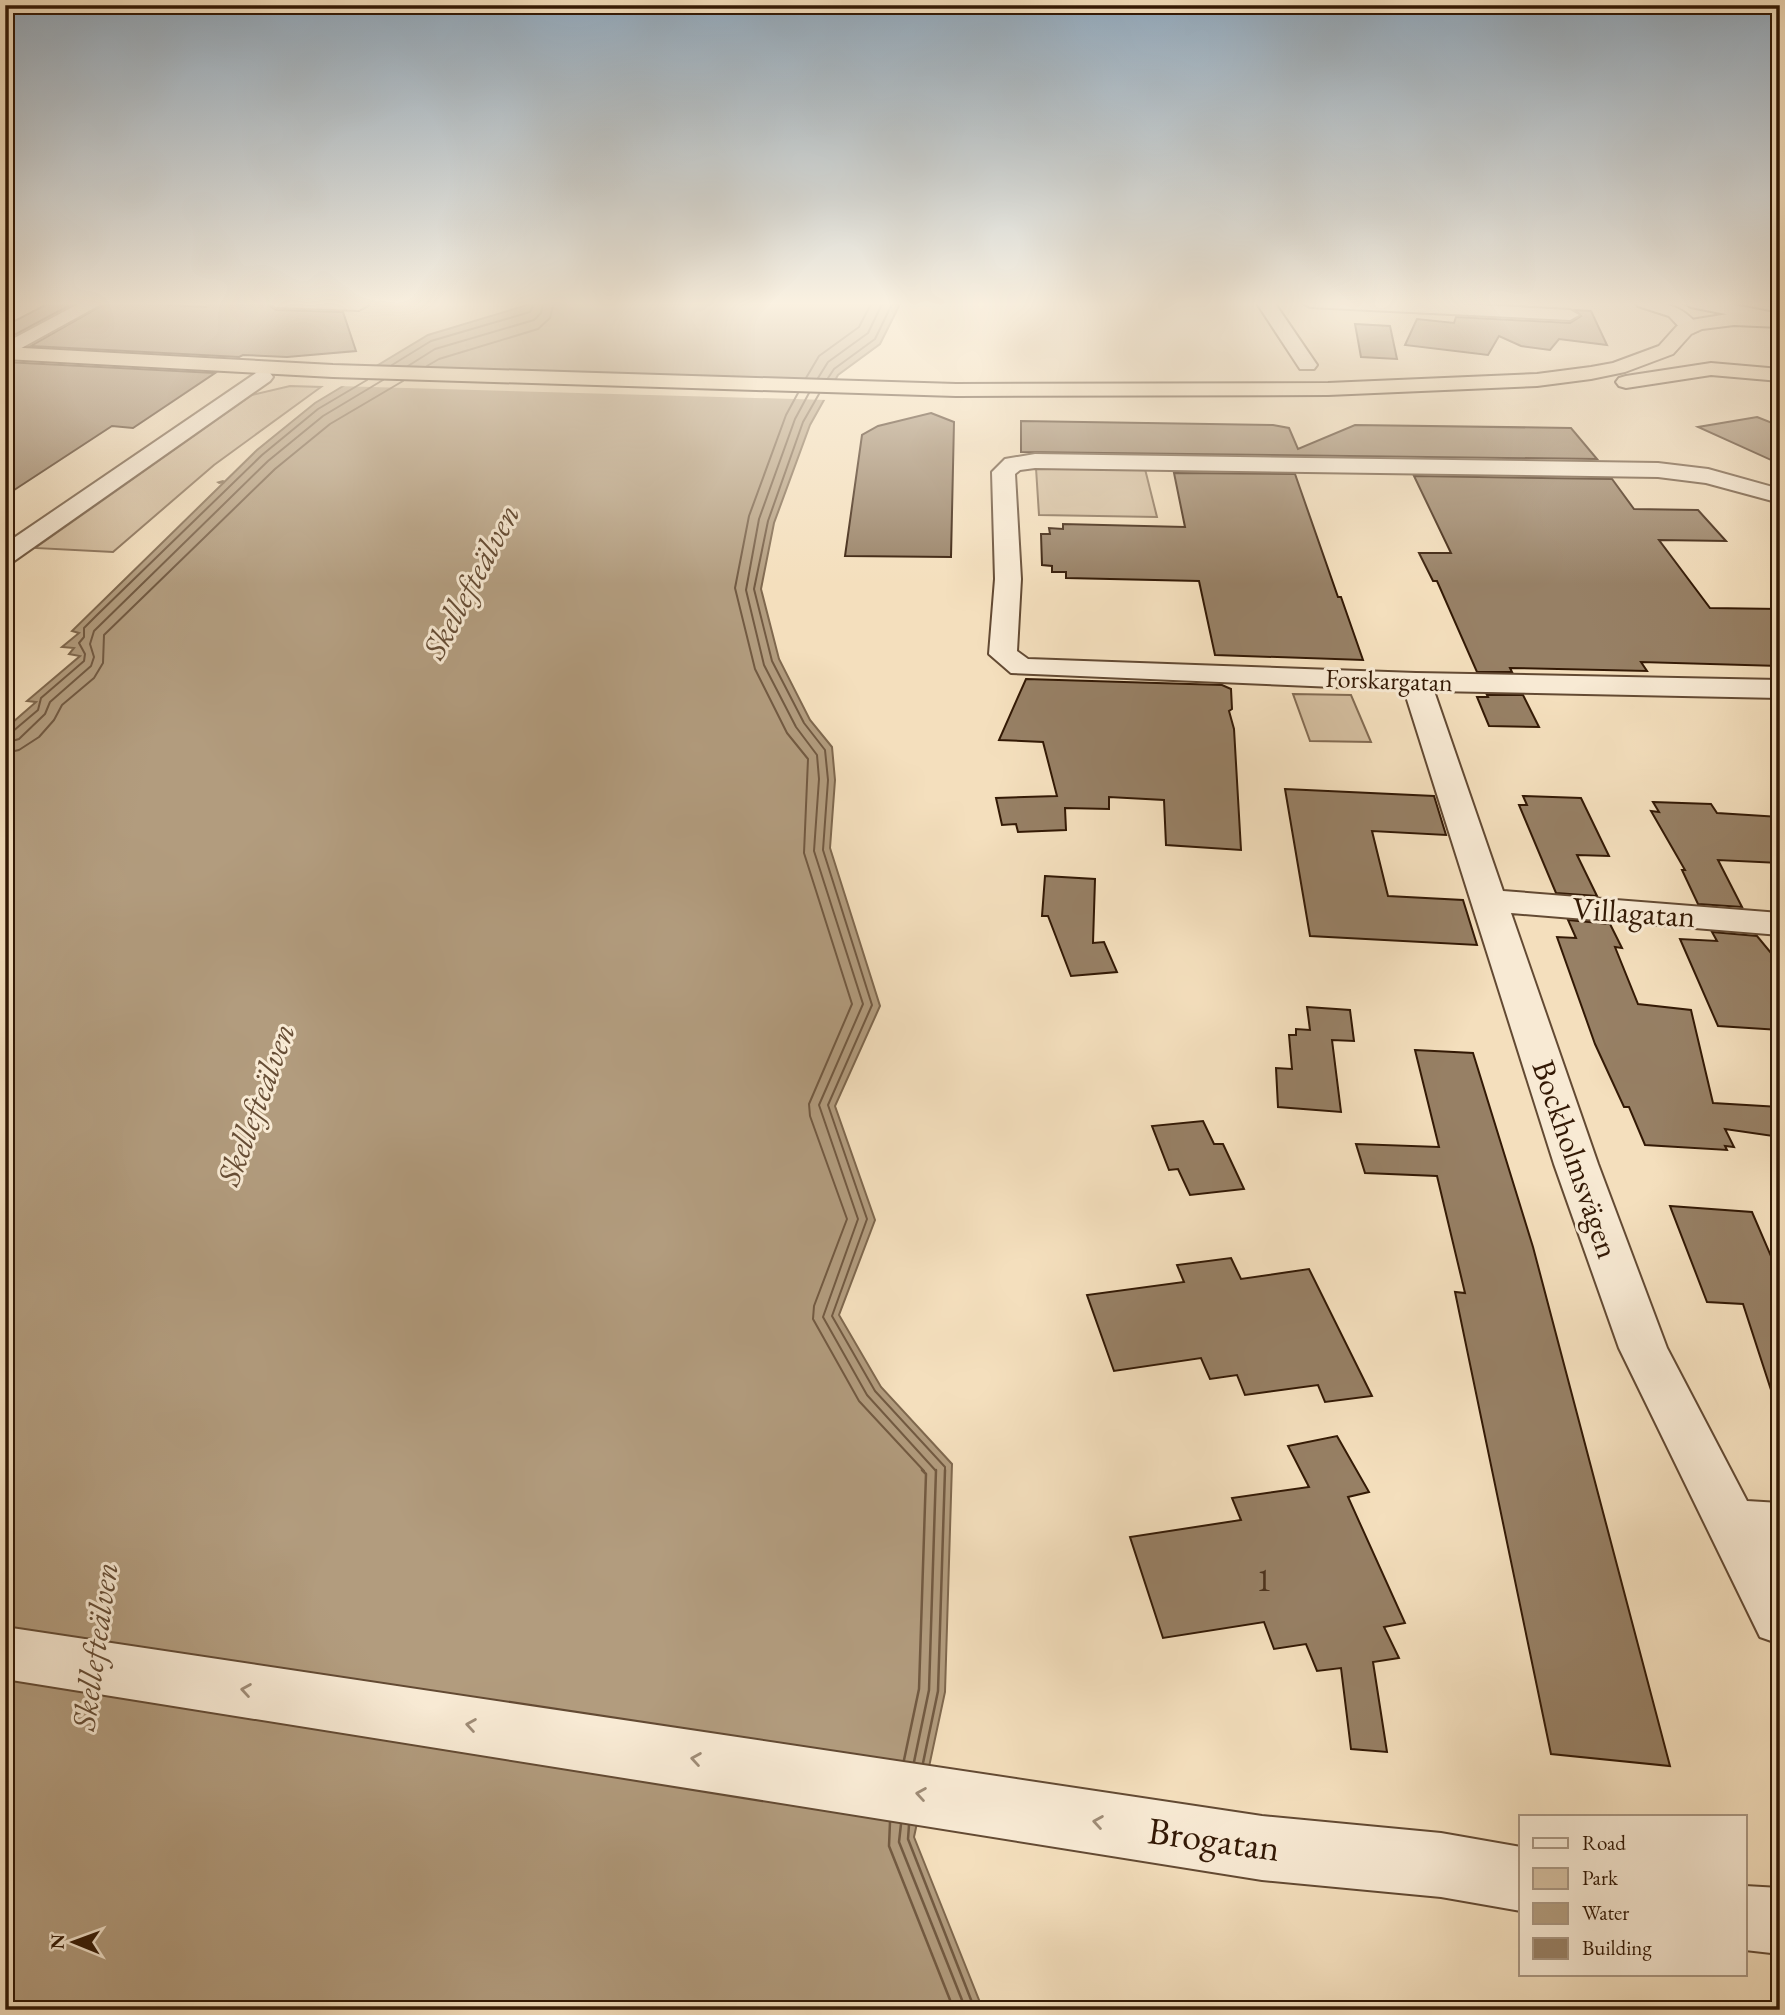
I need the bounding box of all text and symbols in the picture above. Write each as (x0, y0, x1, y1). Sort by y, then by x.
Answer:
water label: Skellefteälven (411, 496, 529, 667)
street label: Forskargatan (1325, 661, 1454, 699)
street label: Villagatan (1571, 887, 1697, 937)
water label: Skellefteälven (206, 1017, 305, 1192)
street label: Bockholmsvägen (1522, 1054, 1630, 1264)
house number: 1 (1256, 1558, 1272, 1601)
water label: Skellefteälven (61, 1559, 128, 1734)
one-way arrow (240, 1683, 252, 1698)
one-way arrow (465, 1717, 477, 1732)
one-way arrow (690, 1752, 702, 1767)
one-way arrow (915, 1787, 927, 1802)
street label: Brogatan (1145, 1805, 1283, 1872)
one-way arrow (1092, 1815, 1104, 1830)
legend (1519, 1815, 1746, 1976)
text: Road (1582, 1829, 1626, 1856)
text: Park (1582, 1864, 1619, 1891)
text: Water (1582, 1899, 1629, 1926)
north arrow (38, 1906, 108, 1976)
text: N (45, 1933, 70, 1950)
text: Building (1582, 1934, 1652, 1961)

